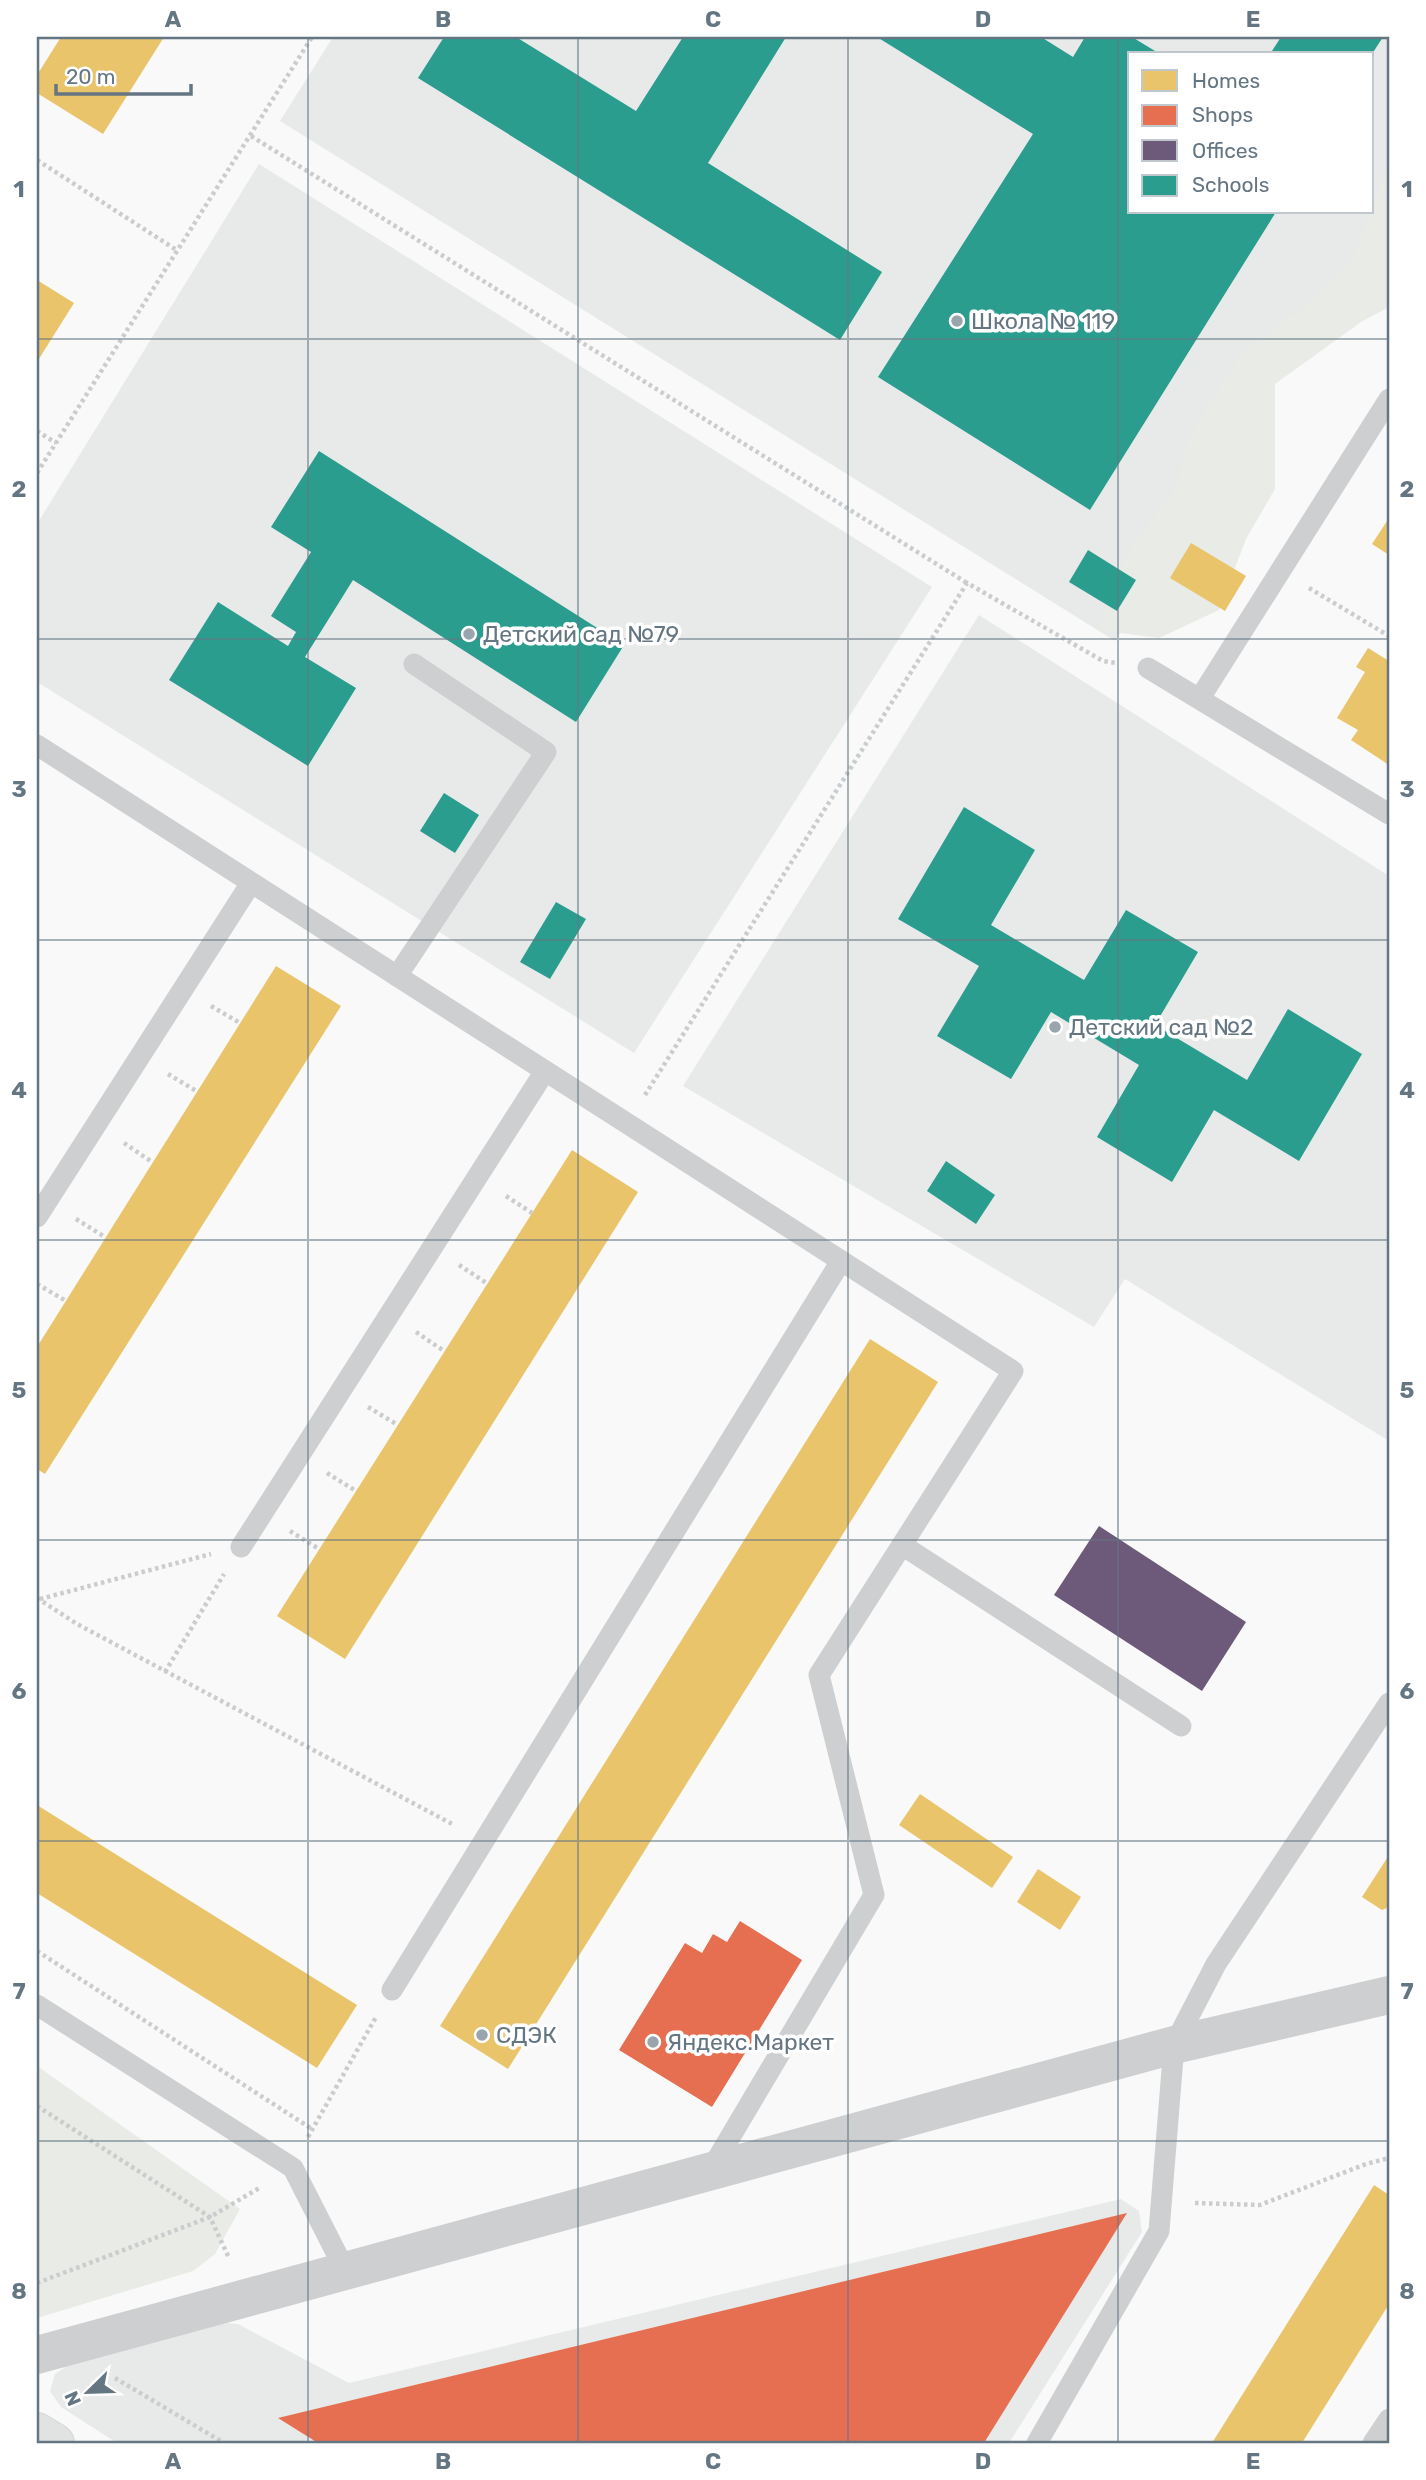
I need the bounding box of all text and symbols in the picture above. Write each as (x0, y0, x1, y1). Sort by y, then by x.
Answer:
text: A (165, 5, 182, 33)
text: B (435, 5, 451, 33)
text: C (705, 5, 721, 33)
text: D (975, 5, 991, 33)
text: E (1246, 5, 1260, 33)
scale bar (56, 52, 191, 96)
legend (1128, 52, 1374, 214)
text: 20 m (66, 64, 115, 89)
text: Homes (1192, 68, 1260, 93)
text: Shops (1192, 102, 1253, 127)
text: Offices (1192, 138, 1258, 163)
text: Schools (1192, 172, 1269, 197)
text: 1 (13, 175, 25, 203)
text: 1 (1401, 175, 1413, 203)
place label: Школа № 119 (971, 307, 1115, 335)
marker: Школа № 119 (949, 313, 965, 329)
text: 2 (12, 475, 26, 503)
text: 2 (1400, 475, 1414, 503)
place label: Детский сад №79 (483, 620, 679, 648)
marker: Детский сад №79 (461, 626, 477, 642)
text: 3 (11, 775, 27, 803)
text: 3 (1399, 775, 1415, 803)
place label: Детский сад №2 (1069, 1013, 1254, 1041)
marker: Детский сад №2 (1047, 1019, 1063, 1035)
text: 4 (11, 1076, 27, 1104)
text: 4 (1399, 1076, 1415, 1104)
text: 5 (12, 1376, 27, 1404)
text: 5 (1400, 1376, 1415, 1404)
text: 6 (12, 1677, 27, 1705)
text: 6 (1400, 1677, 1415, 1705)
text: 7 (12, 1977, 26, 2005)
text: 7 (1400, 1977, 1414, 2005)
place label: СДЭК (496, 2021, 557, 2049)
marker: СДЭК (474, 2027, 490, 2043)
place label: Яндекс.Маркет (667, 2028, 834, 2056)
marker: Яндекс.Маркет (645, 2034, 661, 2050)
text: 8 (11, 2277, 27, 2305)
text: 8 (1399, 2277, 1415, 2305)
north arrow (52, 2358, 122, 2428)
text: N (60, 2388, 86, 2409)
text: A (165, 2447, 182, 2475)
text: B (435, 2447, 451, 2475)
text: C (705, 2447, 721, 2475)
text: D (975, 2447, 991, 2475)
text: E (1246, 2447, 1260, 2475)

